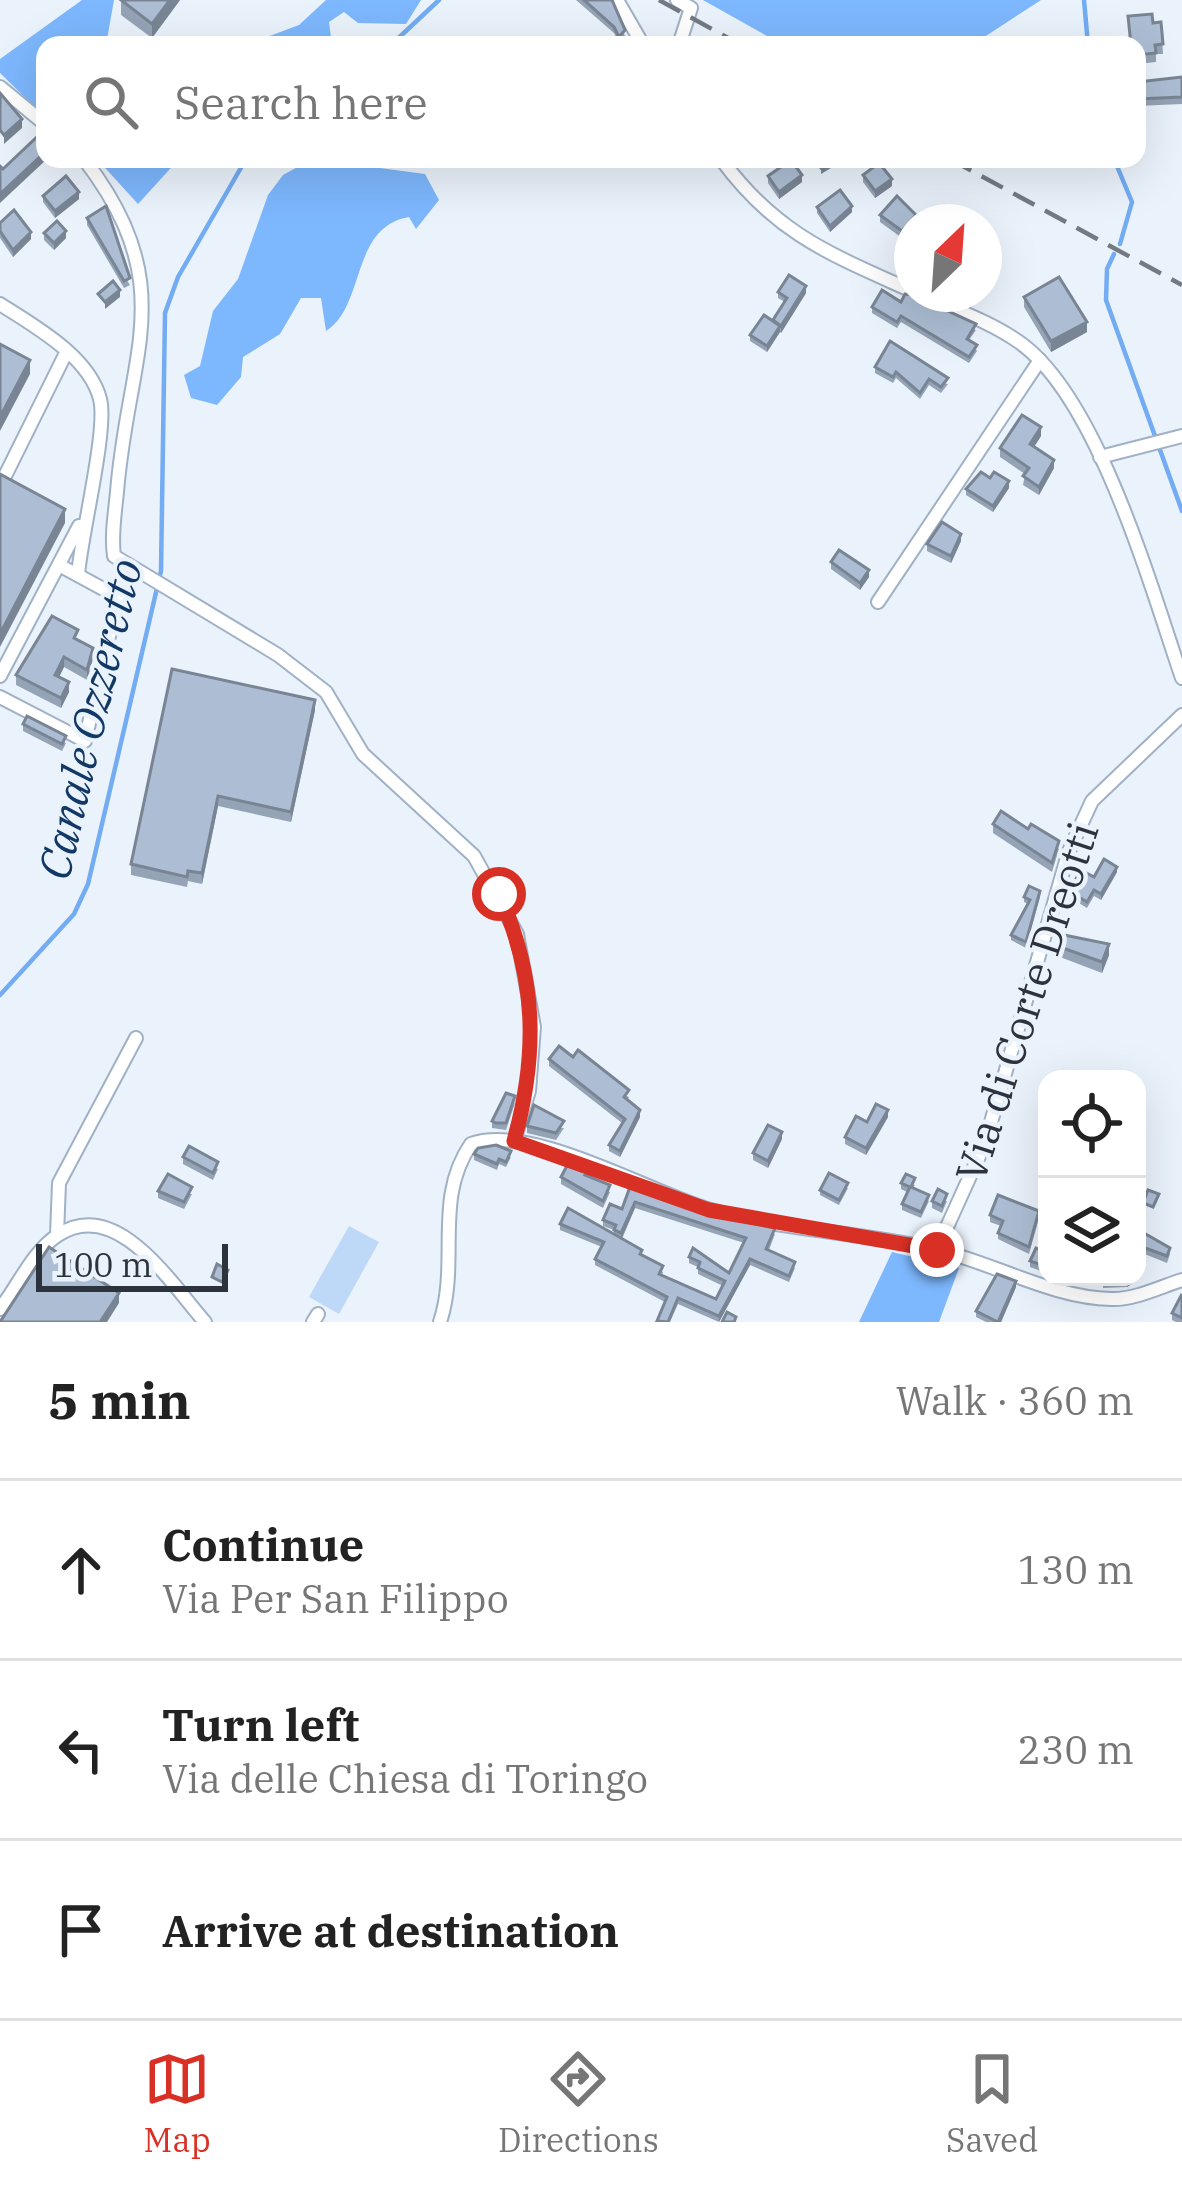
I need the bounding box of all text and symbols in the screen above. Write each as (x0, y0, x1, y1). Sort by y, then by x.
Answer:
search box (36, 36, 1146, 168)
icon: search (78, 69, 144, 135)
text: Search here (174, 73, 428, 131)
north arrow (894, 204, 1002, 312)
water label: Canale Ozzeretto (24, 553, 154, 884)
street label: Via di Corte Dreotti (942, 815, 1111, 1189)
route start (472, 867, 526, 921)
map controls (1038, 1070, 1146, 1286)
button: locate (1038, 1070, 1146, 1178)
button: layers (1038, 1178, 1146, 1286)
route end (910, 1223, 964, 1277)
scale bar (36, 1238, 228, 1291)
text: 100 m (54, 1243, 153, 1286)
text: 5 min (48, 1367, 191, 1433)
text: Walk · 360 m (896, 1375, 1134, 1426)
text: Continue (162, 1515, 364, 1573)
icon: ahead (48, 1537, 114, 1603)
text: 130 m (1018, 1544, 1134, 1595)
text: Via Per San Filippo (162, 1573, 509, 1624)
text: Turn left (162, 1695, 359, 1753)
icon: left (48, 1717, 114, 1783)
text: 230 m (1018, 1724, 1134, 1775)
text: Via delle Chiesa di Toringo (162, 1753, 648, 1804)
icon: arrive (48, 1897, 114, 1963)
text: Arrive at destination (162, 1901, 619, 1959)
tab: Map (144, 2046, 211, 2161)
tab: Directions (498, 2046, 659, 2161)
tab: Saved (946, 2046, 1038, 2161)

